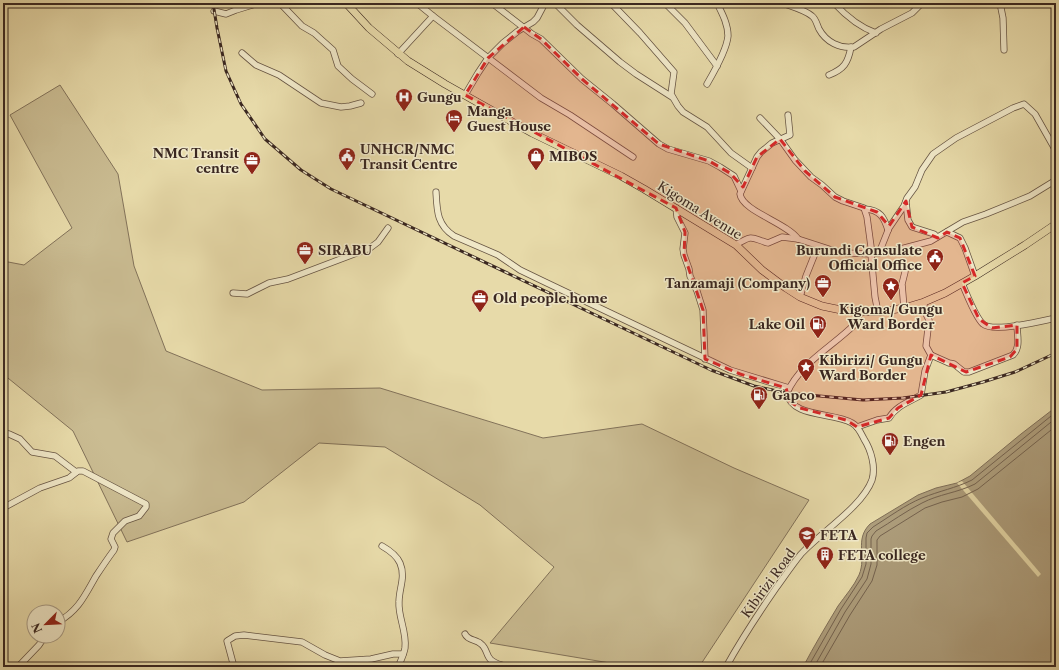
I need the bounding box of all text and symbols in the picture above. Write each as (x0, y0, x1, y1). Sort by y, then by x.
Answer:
hospital icon: Gungu (394, 87, 414, 112)
place label: Gungu (417, 89, 462, 105)
place label: Manga Guest House (467, 103, 551, 134)
hotel icon: Manga Guest House (444, 108, 464, 133)
place label: UNHCR/NMC Transit Centre (360, 141, 458, 172)
place label: NMC Transit centre (153, 145, 240, 176)
public building icon: UNHCR/NMC Transit Centre (337, 146, 357, 171)
shop icon: MIBOS (526, 146, 546, 171)
place label: MIBOS (549, 148, 597, 164)
office icon: NMC Transit centre (242, 150, 262, 175)
street label: Kigoma Avenue (655, 178, 745, 242)
office icon: SIRABU (295, 240, 315, 265)
place label: SIRABU (318, 242, 372, 258)
place label: Burundi Consulate Official Office (796, 242, 922, 273)
public building icon: Burundi Consulate Official Office (925, 247, 945, 272)
office icon: Tanzamaji (Company) (813, 273, 833, 298)
place label: Tanzamaji (Company) (665, 275, 810, 291)
place icon: Kigoma/ Gungu Ward Border (881, 276, 901, 301)
office icon: Old people home (470, 288, 490, 313)
place label: Old people home (493, 290, 608, 306)
place label: Kigoma/ Gungu Ward Border (839, 301, 943, 332)
fuel station icon: Lake Oil (808, 314, 828, 339)
place label: Lake Oil (749, 316, 805, 332)
place label: Kibirizi/ Gungu Ward Border (818, 352, 923, 383)
place icon: Kibirizi/ Gungu Ward Border (796, 357, 816, 382)
fuel station icon: Gapco (749, 385, 769, 410)
place label: Gapco (772, 387, 815, 403)
fuel station icon: Engen (880, 431, 900, 456)
place label: Engen (903, 433, 946, 449)
school or university icon: FETA (797, 525, 817, 550)
place label: FETA (820, 527, 858, 543)
street label: Kibirizi Road (738, 545, 798, 621)
building icon: FETA college (815, 545, 835, 570)
place label: FETA college (838, 547, 926, 563)
north arrow (26, 604, 66, 644)
text: N (28, 620, 45, 635)

